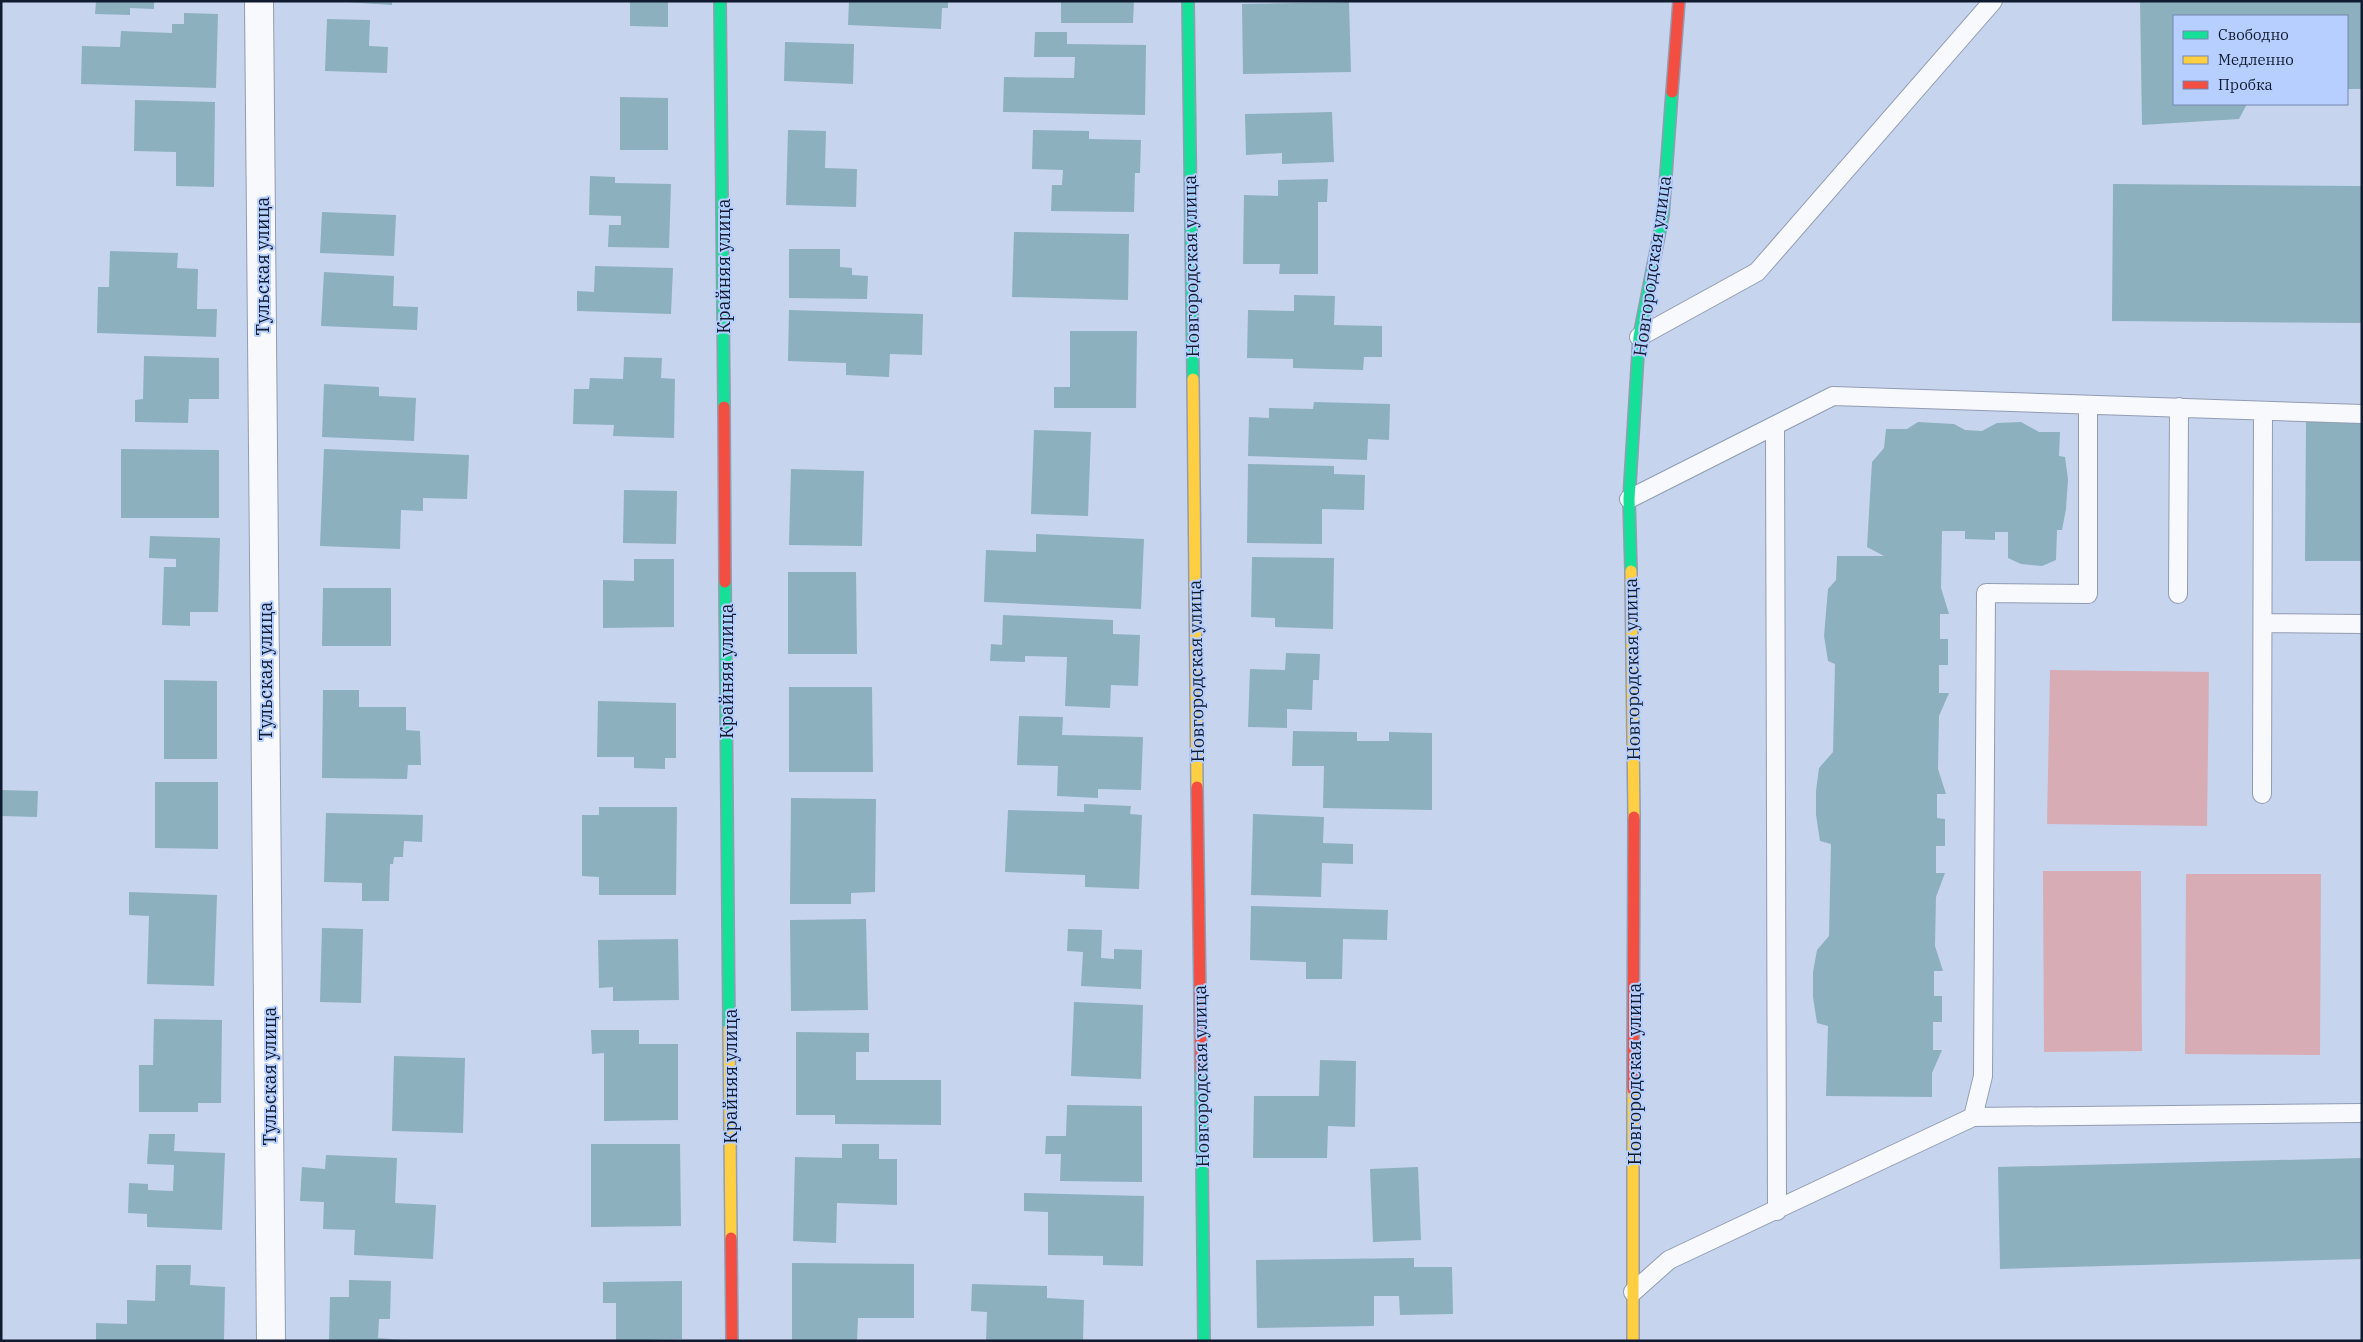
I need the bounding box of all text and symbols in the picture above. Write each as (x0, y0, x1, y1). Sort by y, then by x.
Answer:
legend (2173, 15, 2348, 105)
text: Свободно (2218, 25, 2289, 44)
text: Медленно (2218, 50, 2294, 69)
text: Пробка (2218, 75, 2273, 94)
street label: Новгородская улица (1178, 174, 1204, 357)
street label: Новгородская улица (1628, 174, 1676, 358)
street label: Тульская улица (251, 196, 274, 335)
street label: Крайняя улица (712, 198, 735, 334)
street label: Новгородская улица (1619, 577, 1645, 760)
street label: Новгородская улица (1183, 579, 1209, 762)
street label: Тульская улица (254, 601, 277, 740)
street label: Крайняя улица (715, 603, 738, 739)
street label: Новгородская улица (1623, 983, 1646, 1165)
street label: Новгородская улица (1188, 984, 1214, 1167)
street label: Тульская улица (258, 1006, 281, 1145)
street label: Крайняя улица (719, 1008, 742, 1144)

